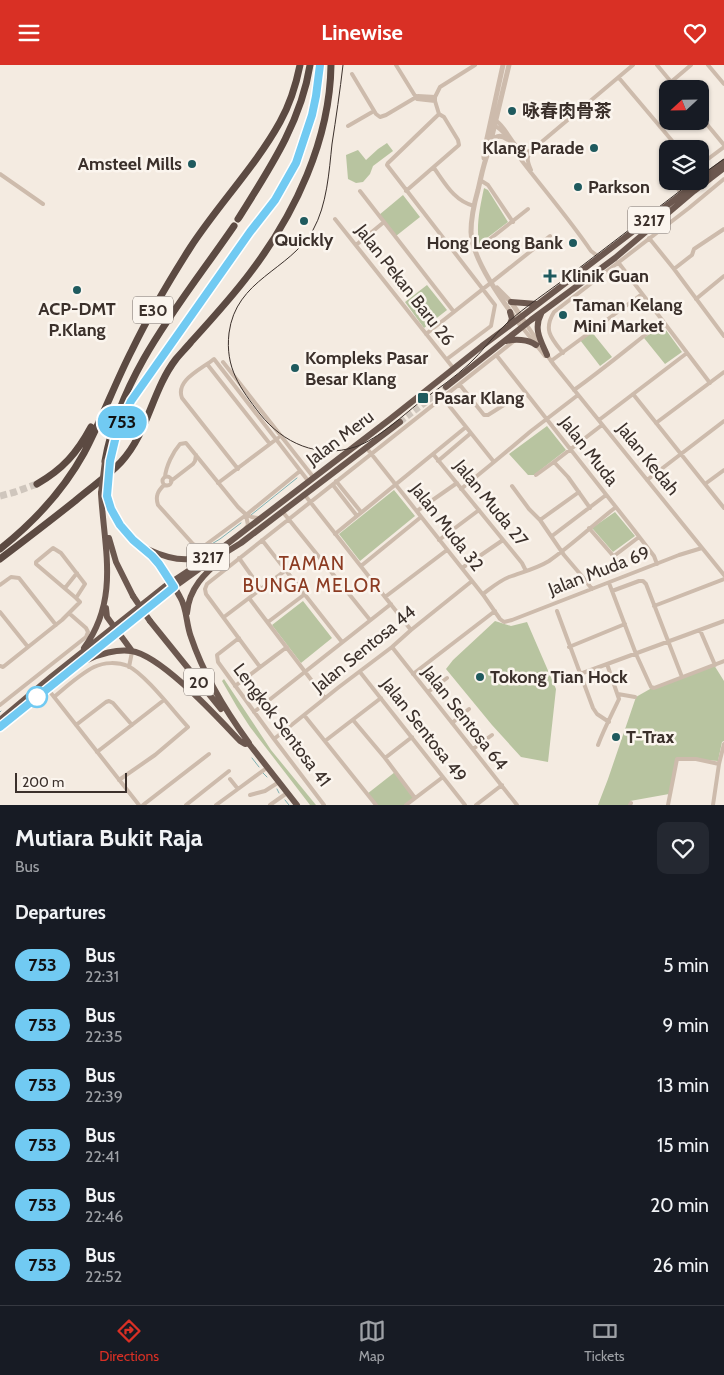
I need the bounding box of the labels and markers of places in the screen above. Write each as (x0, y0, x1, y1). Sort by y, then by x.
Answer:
place label: 咏春肉骨茶 (522, 100, 612, 122)
marker: 咏春肉骨茶 (506, 105, 518, 117)
place label: Klang Parade (482, 137, 584, 159)
marker: Klang Parade (588, 142, 600, 154)
place label: Amsteel Mills (78, 153, 182, 175)
marker: Amsteel Mills (186, 158, 198, 170)
place label: Parkson (588, 176, 650, 198)
marker: Parkson (572, 181, 584, 193)
marker: Quickly (298, 215, 310, 227)
place label: Quickly (274, 229, 334, 251)
place label: Hong Leong Bank (427, 232, 563, 254)
marker: Hong Leong Bank (567, 237, 579, 249)
place label: Klinik Guan (561, 265, 649, 287)
marker: Klinik Guan (543, 269, 557, 283)
marker: ACP-DMT P.Klang (71, 284, 83, 296)
place label: Taman Kelang Mini Market (573, 294, 682, 337)
place label: ACP-DMT P.Klang (38, 298, 116, 341)
marker: Taman Kelang Mini Market (557, 309, 569, 321)
place label: Kompleks Pasar Besar Klang (305, 347, 428, 390)
marker: Kompleks Pasar Besar Klang (289, 362, 301, 374)
place label: Pasar Klang (434, 387, 524, 409)
marker: Pasar Klang (416, 391, 430, 405)
place label: Tokong Tian Hock (490, 666, 628, 688)
marker: Tokong Tian Hock (474, 671, 486, 683)
unlabelled marker (26, 686, 48, 708)
place label: T-Trax (626, 726, 674, 748)
marker: T-Trax (610, 731, 622, 743)

